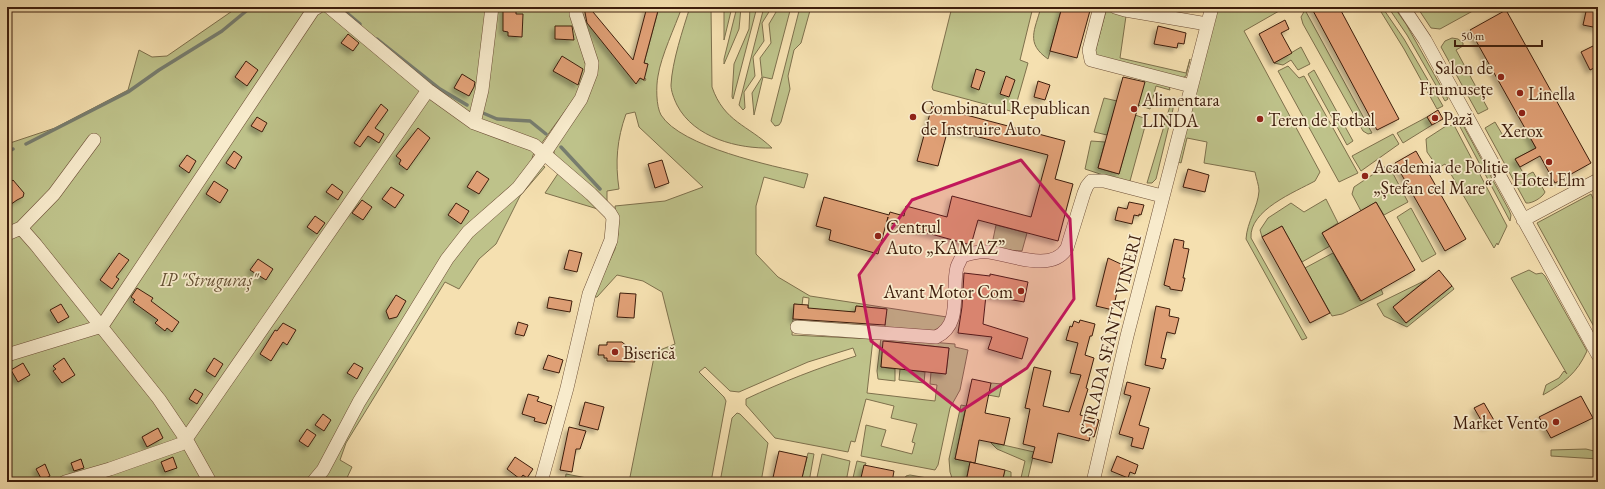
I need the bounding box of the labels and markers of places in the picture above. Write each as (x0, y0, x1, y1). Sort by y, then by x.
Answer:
place label: Salon de Frumusețe (1419, 56, 1493, 100)
marker: Salon de Frumusețe (1496, 72, 1506, 82)
place label: Linella (1528, 82, 1576, 105)
place label: Alimentara LINDA (1141, 88, 1221, 132)
marker: Linella (1515, 88, 1525, 98)
place label: Combinatul Republican de Instruire Auto (921, 96, 1091, 140)
marker: Alimentara LINDA (1129, 104, 1139, 114)
place label: Pază (1443, 107, 1474, 130)
place label: Teren de Fotbal (1268, 108, 1375, 131)
marker: Xerox (1517, 108, 1527, 118)
marker: Combinatul Republican de Instruire Auto (908, 112, 918, 122)
marker: Pază (1430, 113, 1440, 123)
marker: Teren de Fotbal (1255, 114, 1265, 124)
place label: Xerox (1500, 119, 1543, 142)
place label: Academia de Poliție „Ștefan cel Mare“ (1372, 155, 1508, 199)
marker: Hotel Elm (1544, 157, 1554, 167)
place label: Hotel Elm (1513, 168, 1585, 191)
marker: Academia de Poliție „Ștefan cel Mare“ (1360, 171, 1370, 181)
place label: Centrul Auto „KAMAZ” (885, 215, 1005, 259)
marker: Centrul Auto „KAMAZ” (873, 231, 883, 241)
place label: Avant Motor Com (883, 280, 1013, 303)
marker: Avant Motor Com (1016, 286, 1026, 296)
place label: Biserică (623, 341, 676, 364)
marker: Biserică (610, 347, 620, 357)
place label: Market Vento (1453, 411, 1548, 434)
marker: Market Vento (1551, 417, 1561, 427)

